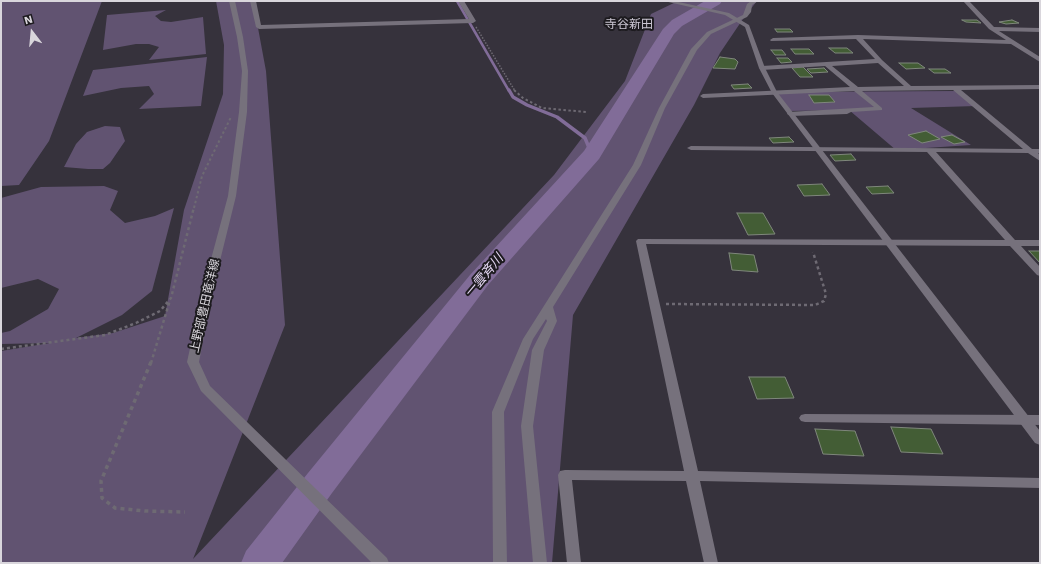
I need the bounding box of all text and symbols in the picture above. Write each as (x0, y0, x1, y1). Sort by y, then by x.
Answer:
north arrow (12, 12, 52, 52)
text: N (23, 13, 34, 27)
district label: 寺谷新田 (605, 17, 653, 31)
water label: 一雲斉川 (461, 251, 507, 301)
street label: 上野部豊田竜洋線 (187, 258, 223, 354)

